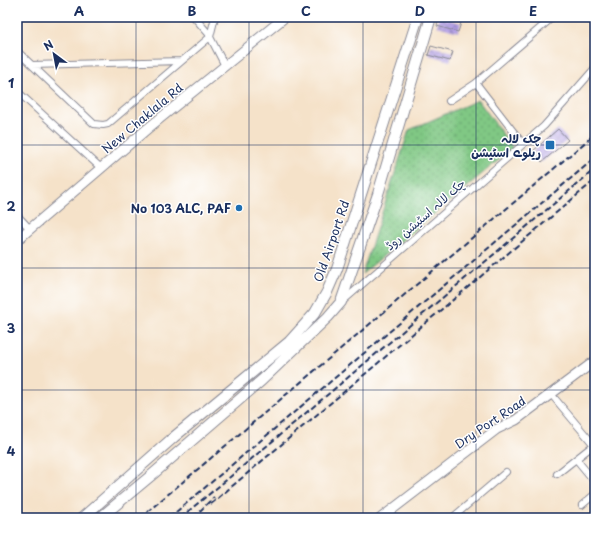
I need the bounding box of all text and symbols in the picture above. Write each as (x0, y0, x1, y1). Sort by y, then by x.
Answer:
text: A (74, 1, 84, 20)
text: B (188, 1, 197, 20)
text: C (301, 1, 311, 20)
text: D (415, 1, 425, 20)
text: E (529, 1, 537, 20)
north arrow (34, 34, 74, 74)
text: N (40, 35, 57, 55)
text: 1 (8, 73, 14, 92)
street label: New Chaklala Rd (98, 78, 187, 157)
place label: چک لالہ ریلوے اسٹیشن (471, 129, 541, 161)
marker: چک لالہ ریلوے اسٹیشن (544, 139, 556, 151)
street label: چک لالہ اسٹیشن روڈ (381, 174, 469, 254)
text: 2 (6, 196, 16, 215)
street label: Old Airport Rd (309, 198, 353, 284)
place label: No 103 ALC, PAF (131, 199, 231, 217)
marker: No 103 ALC, PAF (234, 203, 244, 213)
text: 3 (7, 318, 16, 337)
street label: Dry Port Road (451, 392, 529, 452)
text: 4 (7, 441, 16, 460)

